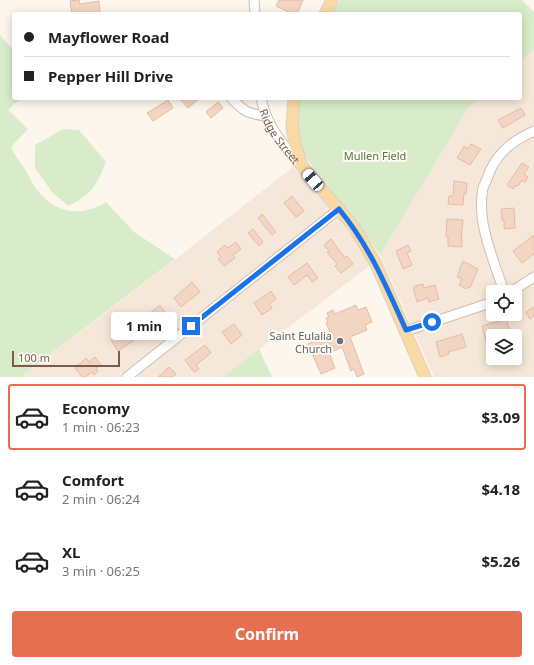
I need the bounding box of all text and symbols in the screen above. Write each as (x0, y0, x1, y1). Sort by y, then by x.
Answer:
text: Mayflower Road (48, 27, 169, 47)
text: Pepper Hill Drive (48, 66, 173, 86)
street label: Ridge Street (257, 107, 304, 166)
park label: Mullen Field (344, 148, 406, 163)
car (301, 167, 325, 193)
map controls (486, 285, 522, 365)
button: locate (486, 285, 522, 321)
callout: 1 min (111, 312, 177, 340)
route start (423, 313, 441, 331)
text: 1 min (126, 317, 162, 335)
route end (182, 317, 200, 335)
place label: Saint Eulalia Church (270, 328, 332, 356)
button: layers (486, 329, 522, 365)
marker: Saint Eulalia Church (335, 336, 345, 346)
scale bar (12, 349, 120, 368)
text: 100 m (18, 350, 50, 365)
text: Economy (62, 398, 130, 418)
icon: car (14, 399, 50, 435)
text: $3.09 (481, 407, 520, 427)
text: 1 min · 06:23 (62, 418, 140, 436)
text: Comfort (62, 470, 124, 490)
icon: car (14, 471, 50, 507)
text: $4.18 (481, 479, 520, 499)
text: 2 min · 06:24 (62, 490, 140, 508)
text: XL (62, 542, 80, 562)
icon: car (14, 543, 50, 579)
text: $5.26 (481, 551, 520, 571)
text: 3 min · 06:25 (62, 562, 140, 580)
button: Confirm (12, 611, 522, 657)

